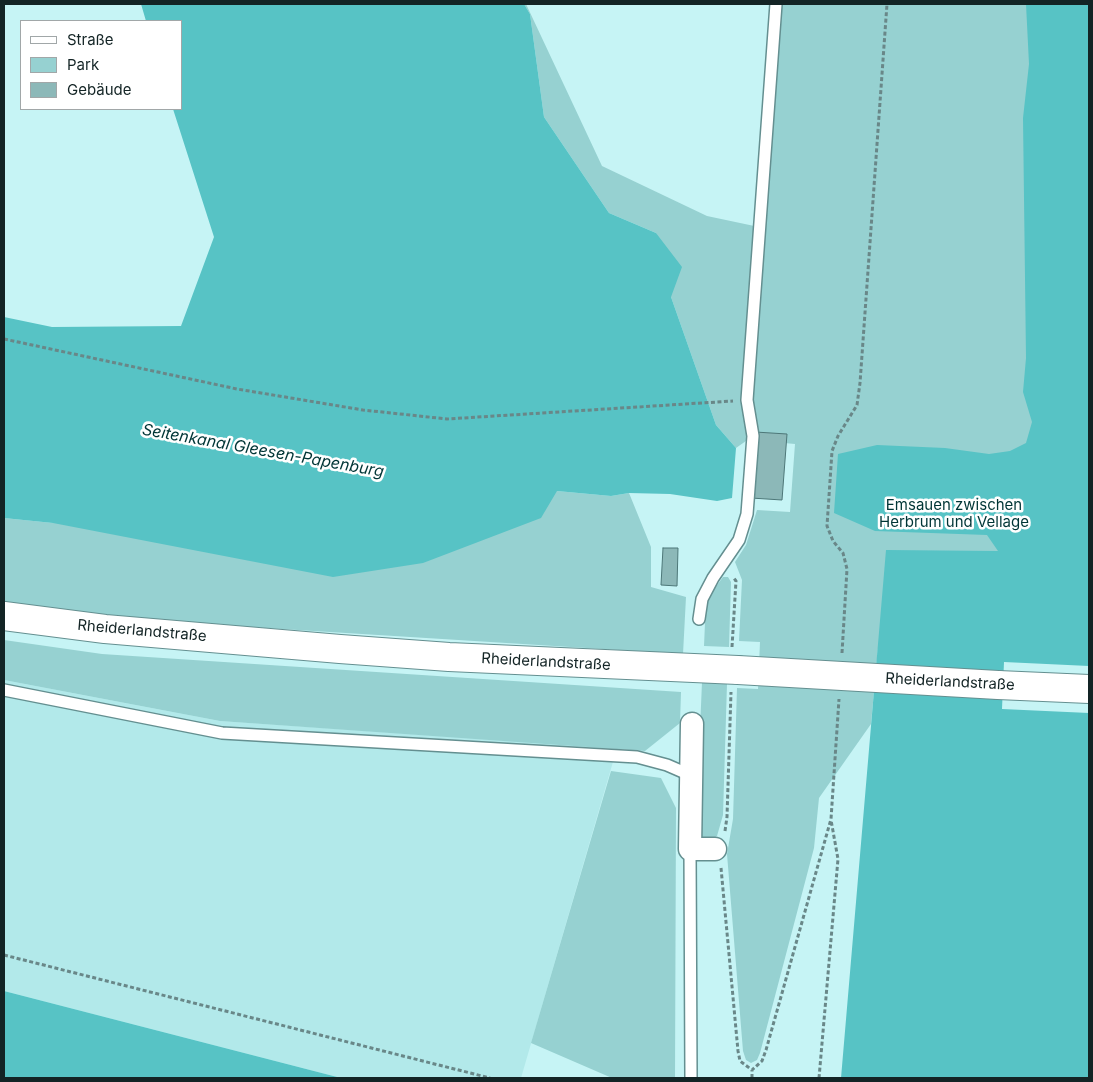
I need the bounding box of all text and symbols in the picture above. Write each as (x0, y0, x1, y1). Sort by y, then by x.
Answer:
legend (20, 20, 182, 110)
text: Straße (67, 30, 114, 49)
text: Park (67, 55, 99, 74)
text: Gebäude (67, 80, 132, 99)
water label: Seitenkanal Gleesen-Papenburg (141, 420, 385, 482)
park label: Emsauen zwischen Herbrum und Vellage (879, 496, 1029, 531)
street label: Rheiderlandstraße (77, 616, 207, 646)
street label: Rheiderlandstraße (481, 650, 611, 674)
street label: Rheiderlandstraße (885, 670, 1015, 694)

